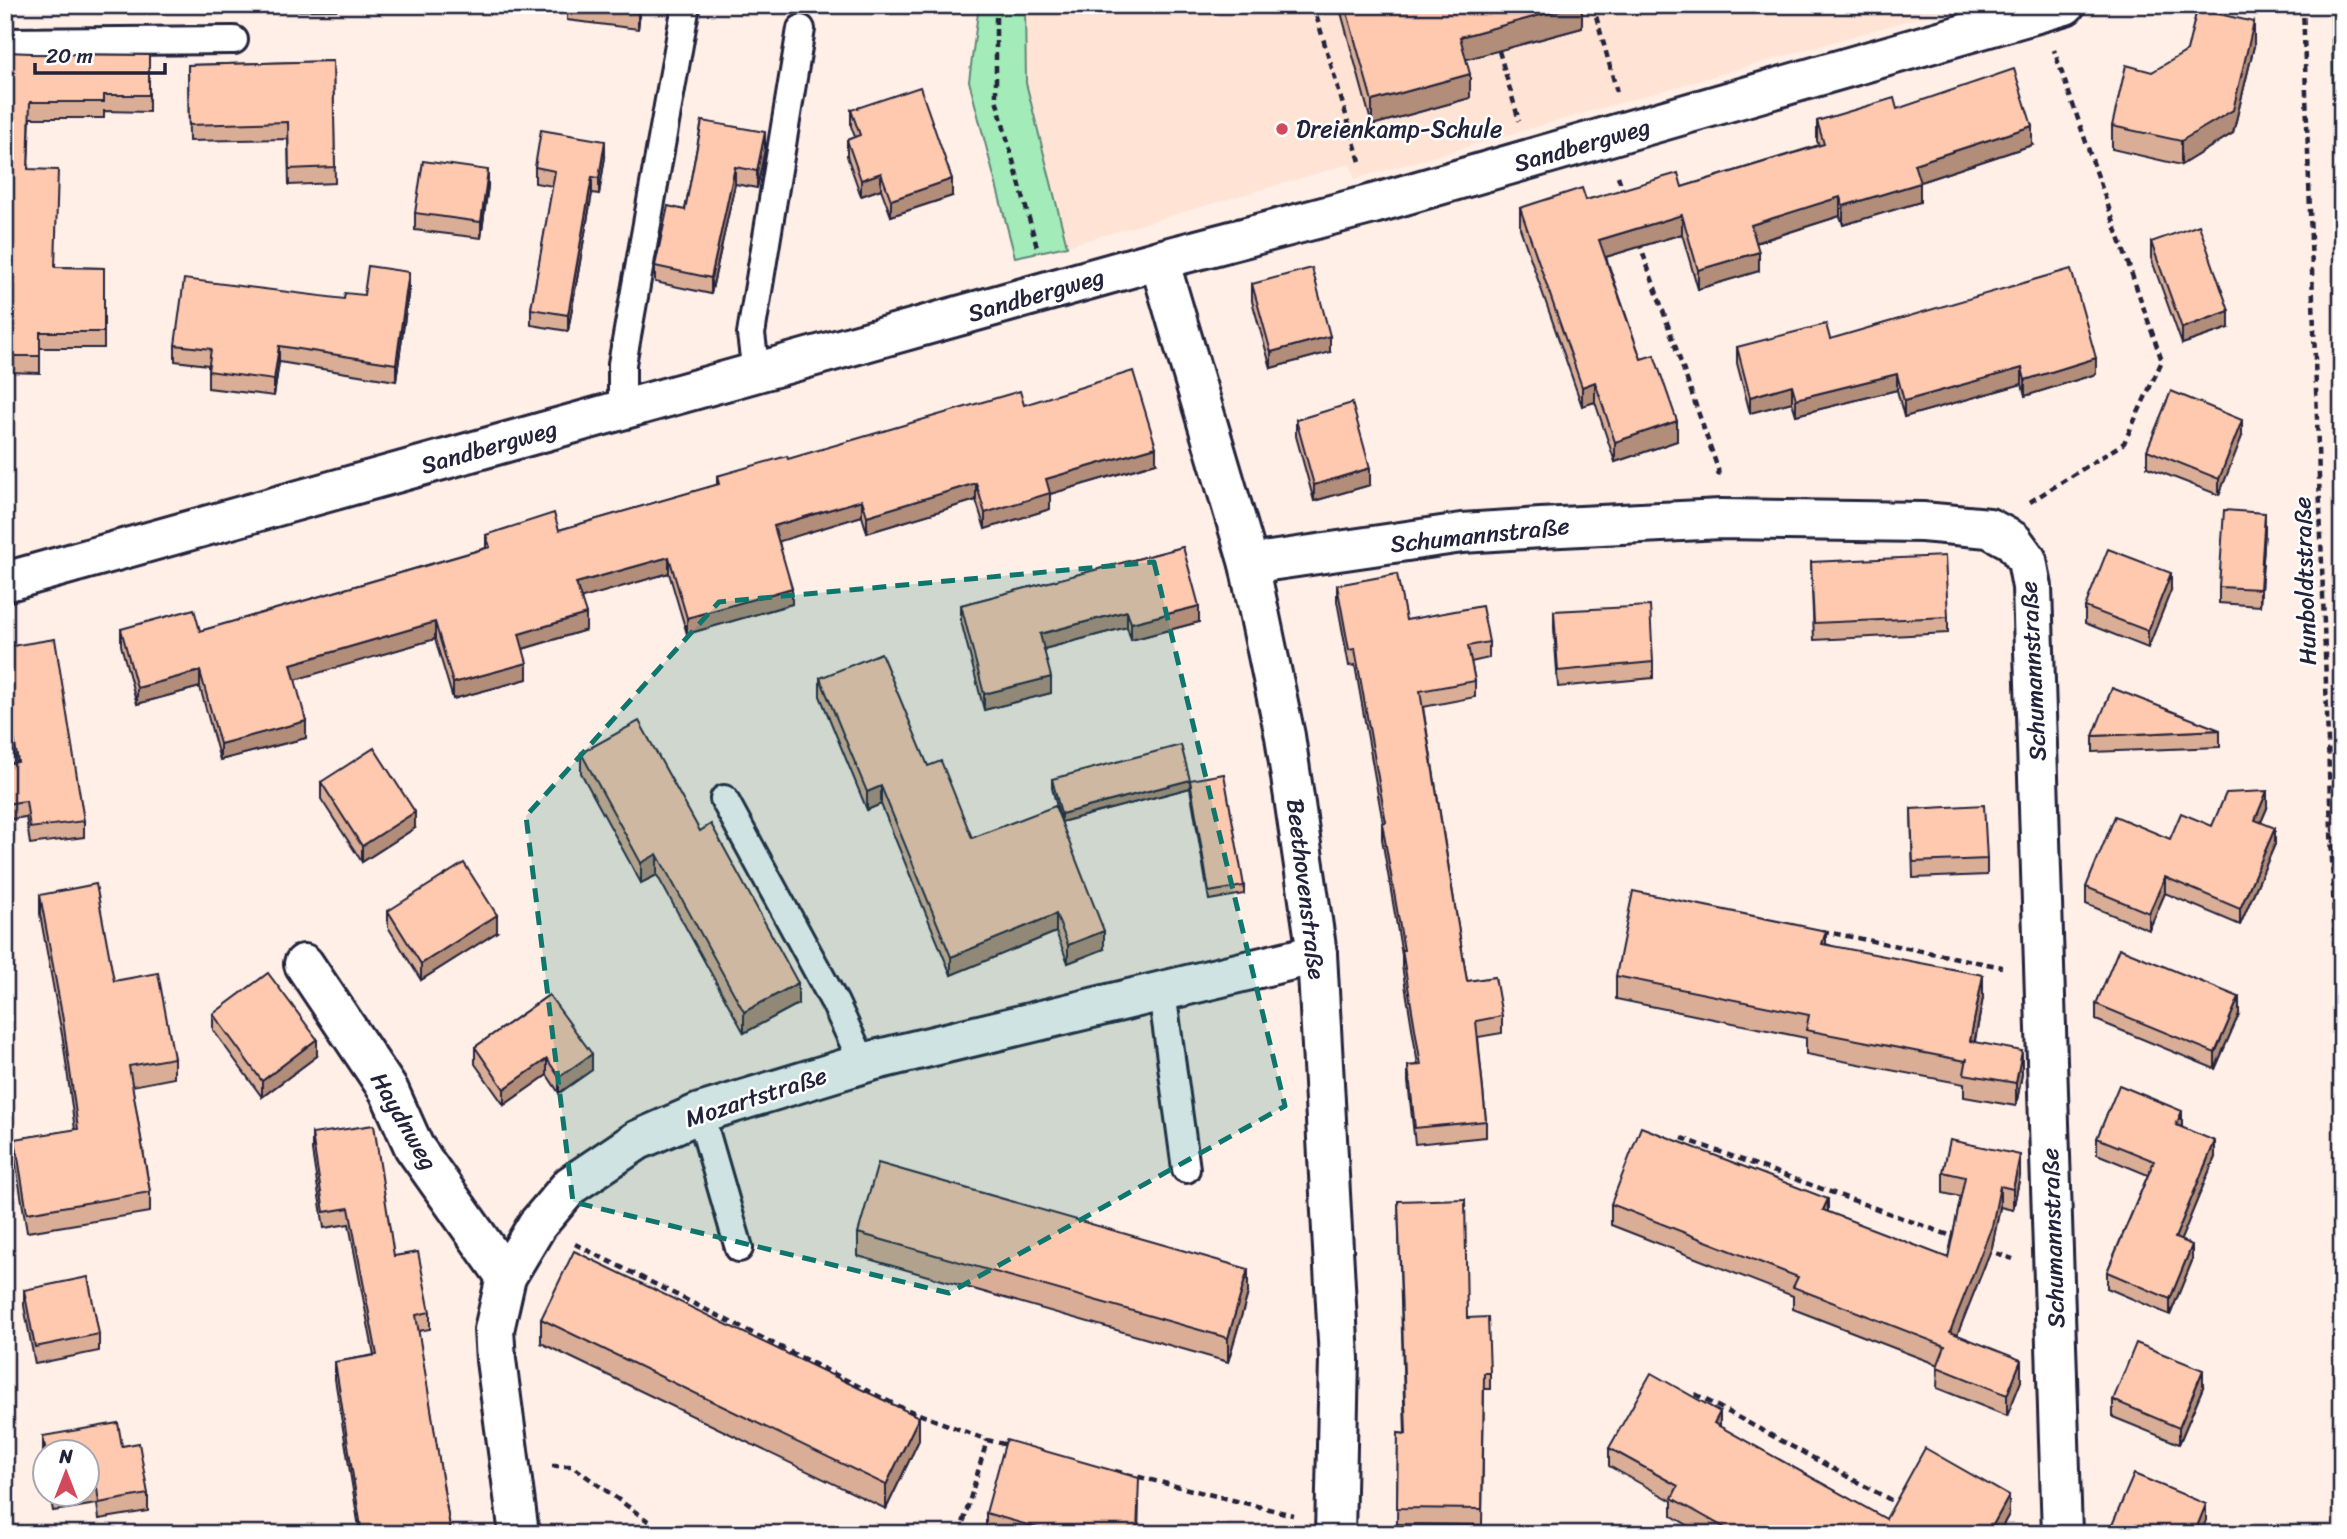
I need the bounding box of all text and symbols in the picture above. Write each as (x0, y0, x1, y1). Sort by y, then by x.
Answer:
scale bar (35, 32, 164, 76)
text: 20 m (46, 37, 93, 75)
street label: Sandbergweg (1509, 106, 1655, 184)
place label: Dreienkamp-Schule (1296, 108, 1502, 150)
marker: Dreienkamp-Schule (1274, 121, 1290, 137)
street label: Sandbergweg (963, 256, 1109, 334)
street label: Sandbergweg (416, 408, 562, 486)
street label: Hunboldtstraße (2281, 496, 2329, 666)
street label: Schumannstraße (1388, 505, 1572, 565)
street label: Schumannstraße (2007, 580, 2059, 762)
street label: Beethovenstraße (1274, 796, 1338, 982)
street label: Mozartstraße (680, 1054, 832, 1140)
street label: Haydnweg (359, 1064, 449, 1178)
street label: Schumannstraße (2029, 1147, 2077, 1329)
north arrow (32, 1438, 102, 1508)
text: N (58, 1440, 73, 1473)

